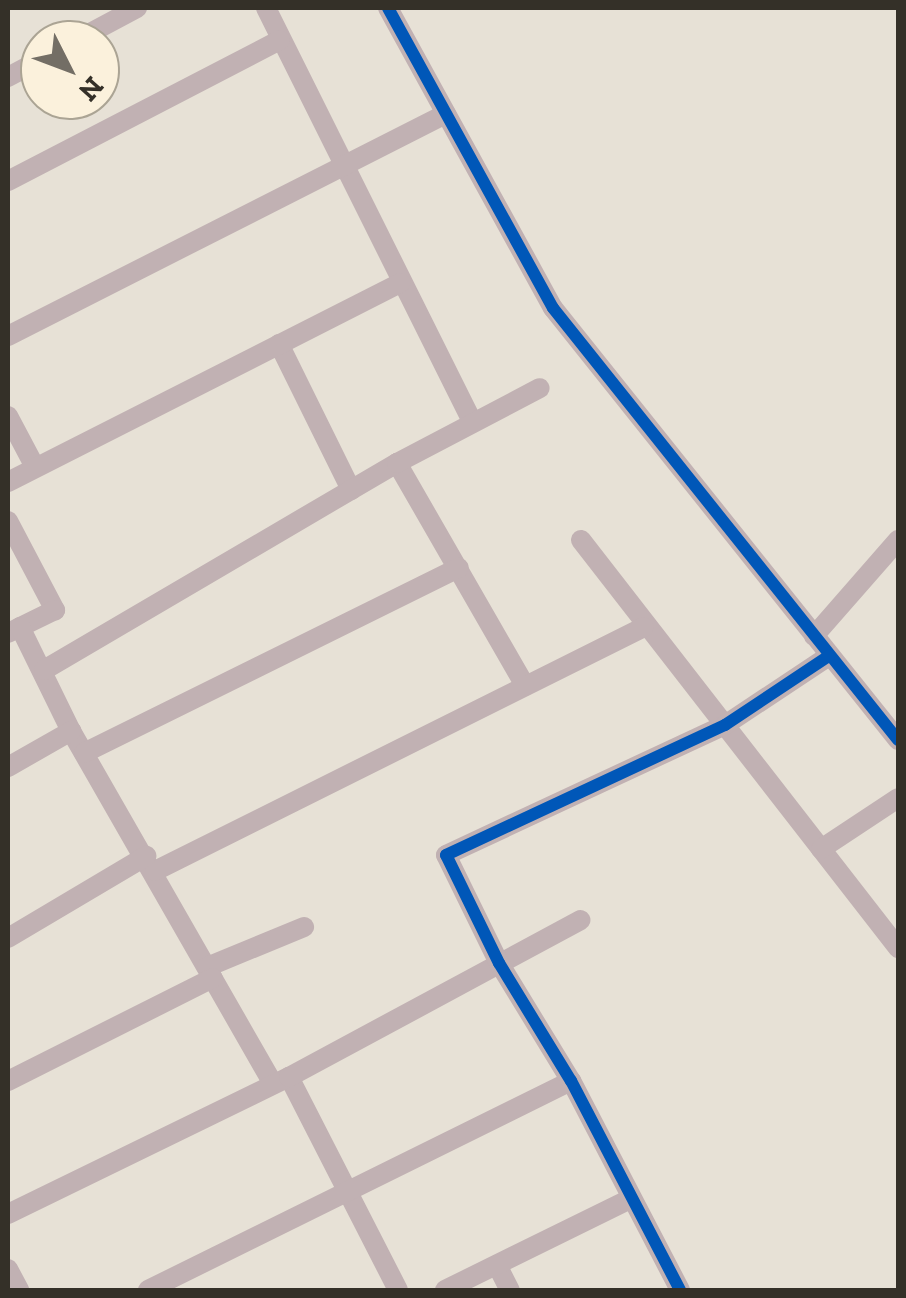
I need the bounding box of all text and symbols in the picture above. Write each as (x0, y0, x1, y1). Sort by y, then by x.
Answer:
north arrow (20, 20, 120, 120)
text: N (72, 70, 111, 108)

